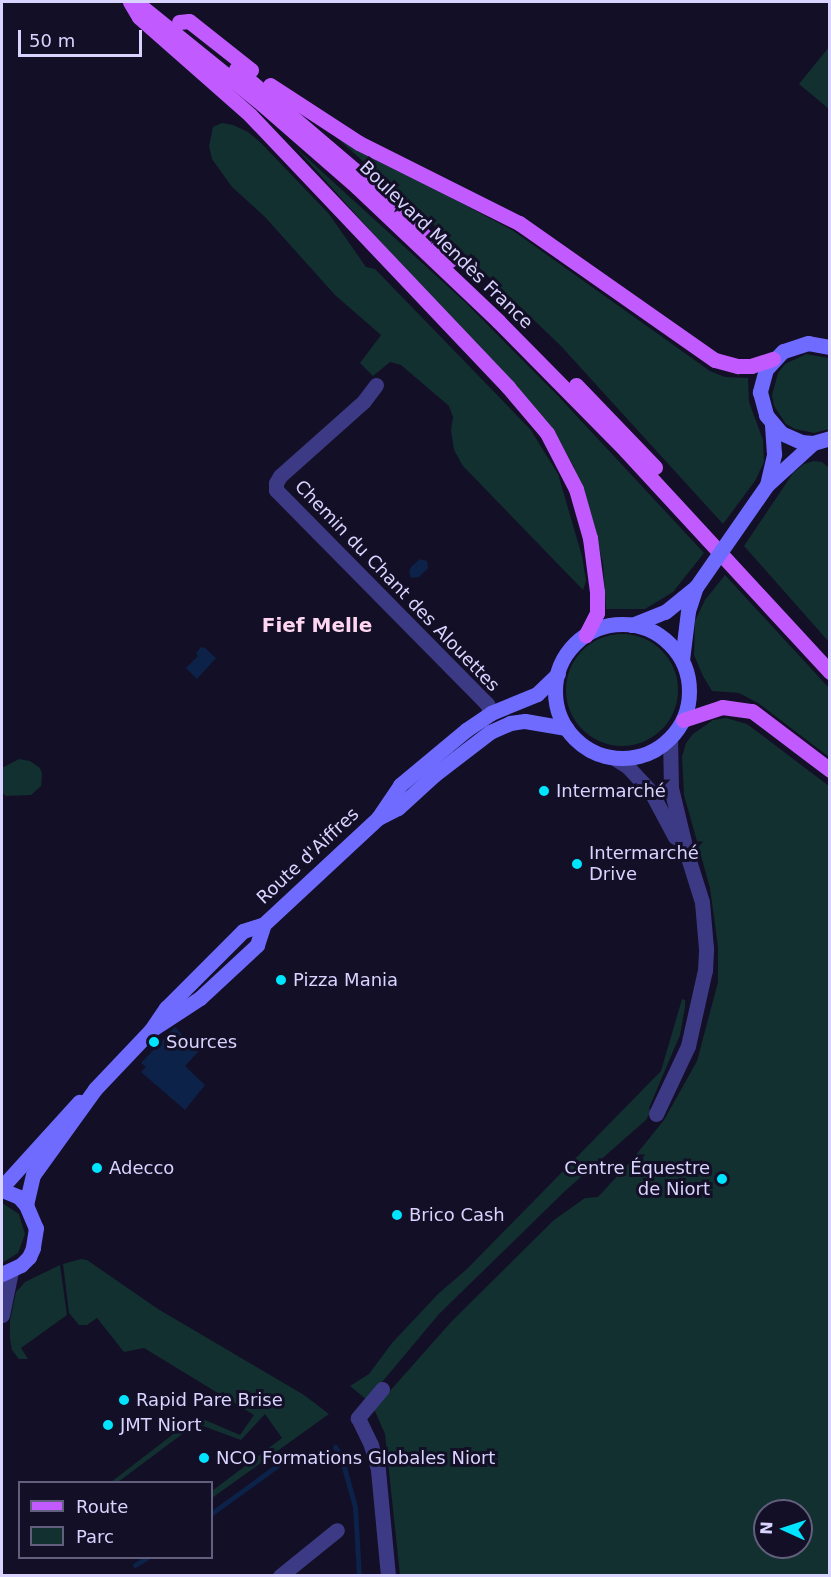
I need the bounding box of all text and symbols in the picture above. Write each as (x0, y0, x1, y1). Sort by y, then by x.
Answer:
scale bar (21, 18, 146, 56)
text: 50 m (29, 30, 75, 51)
street label: Boulevard Mendès France (355, 157, 537, 333)
street label: Chemin du Chant des Alouettes (290, 476, 504, 696)
district label: Fief Melle (262, 613, 372, 637)
place label: Intermarché (556, 780, 666, 802)
marker: Intermarché (537, 784, 551, 798)
street label: Route d'Aiffres (253, 803, 363, 909)
place label: Intermarché Drive (589, 843, 699, 886)
marker: Intermarché Drive (570, 857, 584, 871)
place label: Pizza Mania (293, 969, 398, 991)
marker: Pizza Mania (274, 973, 288, 987)
place label: Sources (166, 1031, 237, 1053)
marker: Sources (147, 1035, 161, 1049)
place label: Adecco (109, 1157, 174, 1179)
place label: Centre Équestre de Niort (564, 1158, 710, 1200)
marker: Adecco (90, 1161, 104, 1175)
marker: Centre Équestre de Niort (715, 1172, 729, 1186)
place label: Brico Cash (409, 1204, 505, 1226)
marker: Brico Cash (390, 1208, 404, 1222)
place label: Rapid Pare Brise (136, 1389, 283, 1411)
marker: Rapid Pare Brise (117, 1393, 131, 1407)
place label: JMT Niort (120, 1414, 201, 1436)
marker: JMT Niort (101, 1418, 115, 1432)
place label: NCO Formations Globales Niort (216, 1447, 495, 1469)
marker: NCO Formations Globales Niort (197, 1451, 211, 1465)
legend (18, 1481, 213, 1559)
text: Route (76, 1496, 128, 1517)
north arrow (753, 1499, 813, 1559)
text: N (757, 1521, 776, 1535)
text: Parc (76, 1526, 114, 1547)

